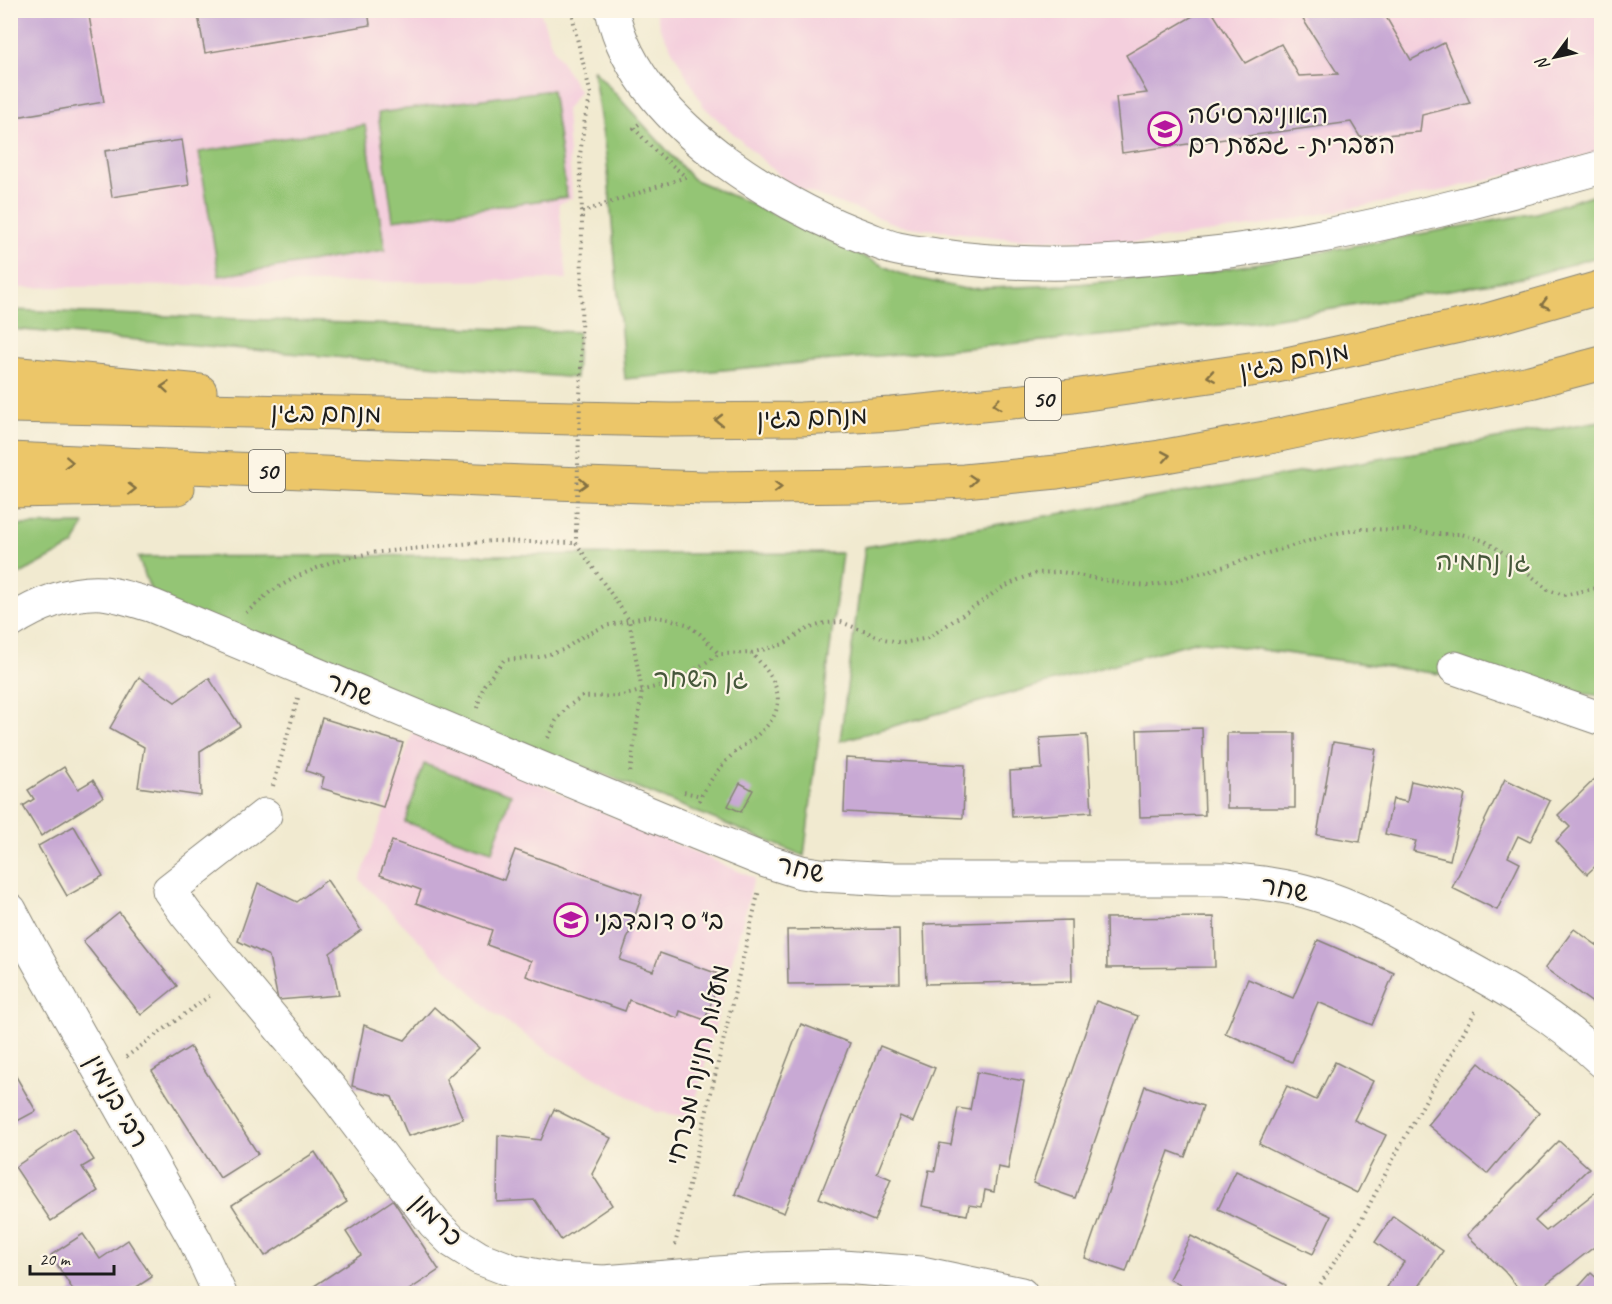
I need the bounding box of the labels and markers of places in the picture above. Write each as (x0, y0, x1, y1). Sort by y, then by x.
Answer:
place label: האוניברסיטה העברית - גבעת רם (1188, 98, 1395, 161)
school or university icon: האוניברסיטה העברית - גבעת רם (1147, 111, 1183, 147)
school or university icon: בי"ס דובדבני (553, 902, 589, 938)
place label: בי"ס דובדבני (594, 904, 724, 937)

